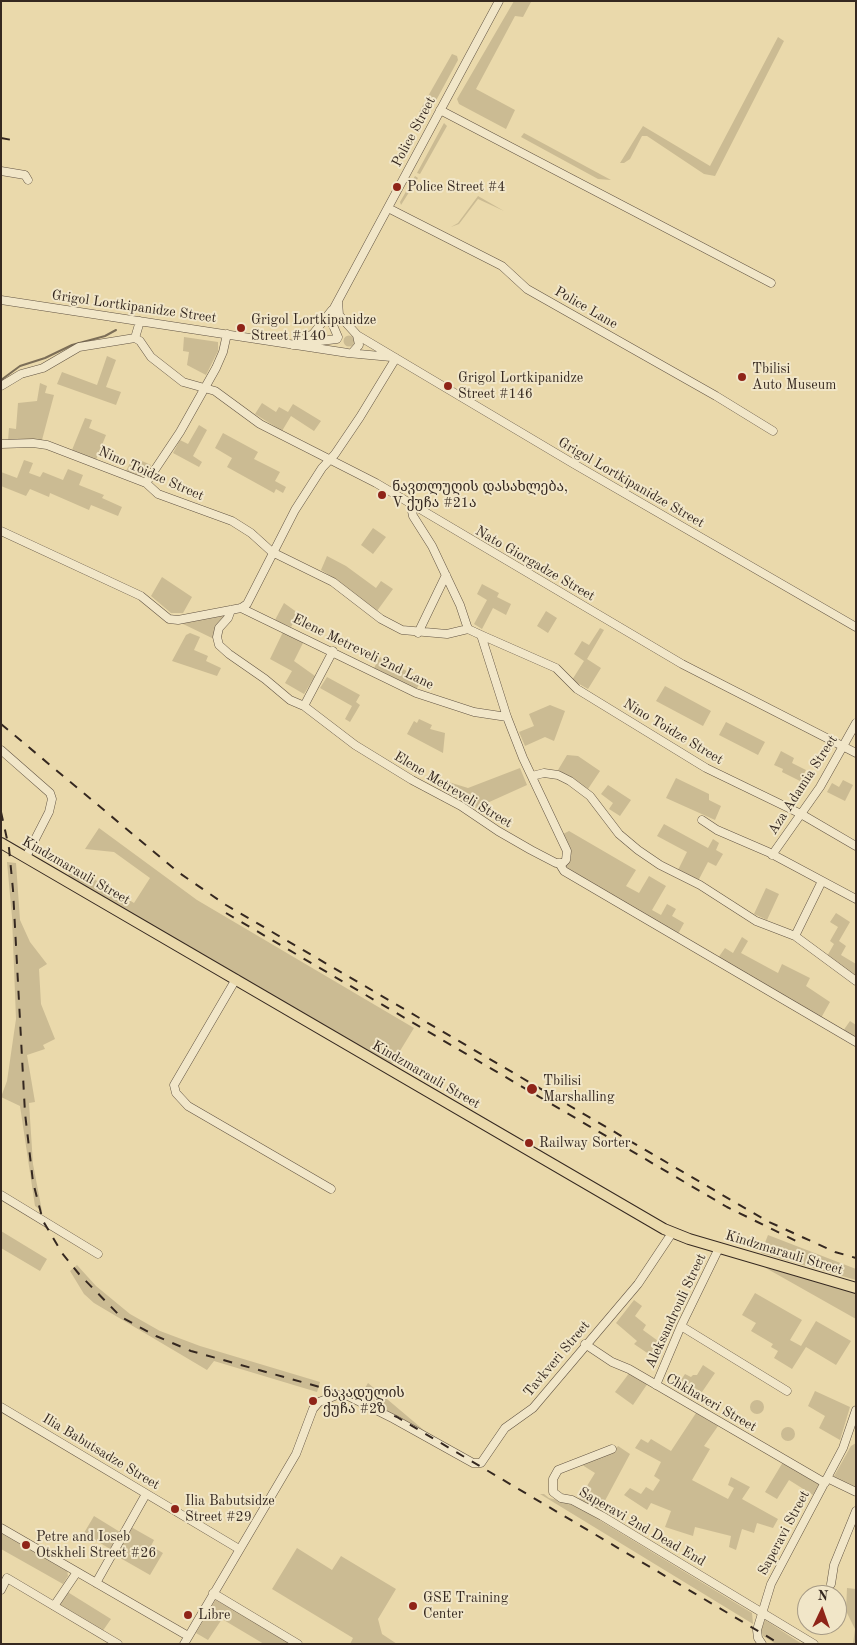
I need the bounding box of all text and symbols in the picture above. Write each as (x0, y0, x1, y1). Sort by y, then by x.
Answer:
street label: Police Street (389, 94, 439, 170)
place label: Police Street #4 (407, 179, 505, 195)
marker: Police Street #4 (391, 181, 403, 193)
street label: Police Lane (551, 283, 621, 333)
street label: Grigol Lortkipanidze Street (51, 287, 217, 327)
place label: Grigol Lortkipanidze Street #140 (251, 312, 376, 344)
marker: Grigol Lortkipanidze Street #140 (235, 322, 247, 334)
place label: Tbilisi Auto Museum (752, 361, 836, 394)
place label: Grigol Lortkipanidze Street #146 (458, 370, 583, 402)
marker: Tbilisi Auto Museum (736, 371, 748, 383)
marker: Grigol Lortkipanidze Street #146 (442, 380, 454, 392)
street label: Grigol Lortkipanidze Street (555, 434, 707, 532)
street label: Nino Toidze Street (96, 443, 206, 505)
place label: ნავთლუღის დასახლება, V ქუჩა #21ა (392, 479, 568, 512)
marker: ნავთლუღის დასახლება, V ქუჩა #21ა (376, 489, 388, 501)
street label: Nato Giorgadze Street (472, 523, 598, 605)
street label: Elene Metreveli 2nd Lane (290, 610, 436, 694)
street label: Nino Toidze Street (620, 696, 726, 768)
street label: Aza Adamia Street (765, 732, 841, 838)
street label: Elene Metreveli Street (391, 748, 515, 832)
street label: Kindzmarauli Street (19, 833, 133, 909)
street label: Kindzmarauli Street (369, 1037, 483, 1113)
place label: Tbilisi Marshalling (543, 1073, 614, 1106)
marker: Tbilisi Marshalling (525, 1082, 539, 1096)
place label: Railway Sorter (539, 1135, 630, 1151)
marker: Railway Sorter (523, 1137, 535, 1149)
street label: Kindzmarauli Street (723, 1227, 845, 1279)
street label: Aleksandrouli Street (642, 1251, 710, 1371)
street label: Tavkveri Street (520, 1318, 594, 1400)
street label: Chkhaveri Street (663, 1370, 759, 1436)
place label: ნაკადულის ქუჩა #2ზ (323, 1385, 405, 1418)
marker: ნაკადულის ქუჩა #2ზ (307, 1395, 319, 1407)
street label: Ilia Babutsadze Street (39, 1410, 163, 1494)
street label: Saperavi 2nd Dead End (576, 1484, 708, 1570)
street label: Saperavi Street (755, 1488, 813, 1578)
place label: Ilia Babutsidze Street #29 (185, 1493, 275, 1525)
marker: Ilia Babutsidze Street #29 (169, 1503, 181, 1515)
place label: Petre and Ioseb Otskheli Street #26 (36, 1529, 156, 1561)
marker: Petre and Ioseb Otskheli Street #26 (20, 1539, 32, 1551)
north arrow (797, 1585, 847, 1635)
text: N (817, 1589, 828, 1603)
place label: GSE Training Center (423, 1590, 508, 1622)
marker: GSE Training Center (407, 1600, 419, 1612)
place label: Libre (198, 1607, 231, 1623)
marker: Libre (182, 1609, 194, 1621)

